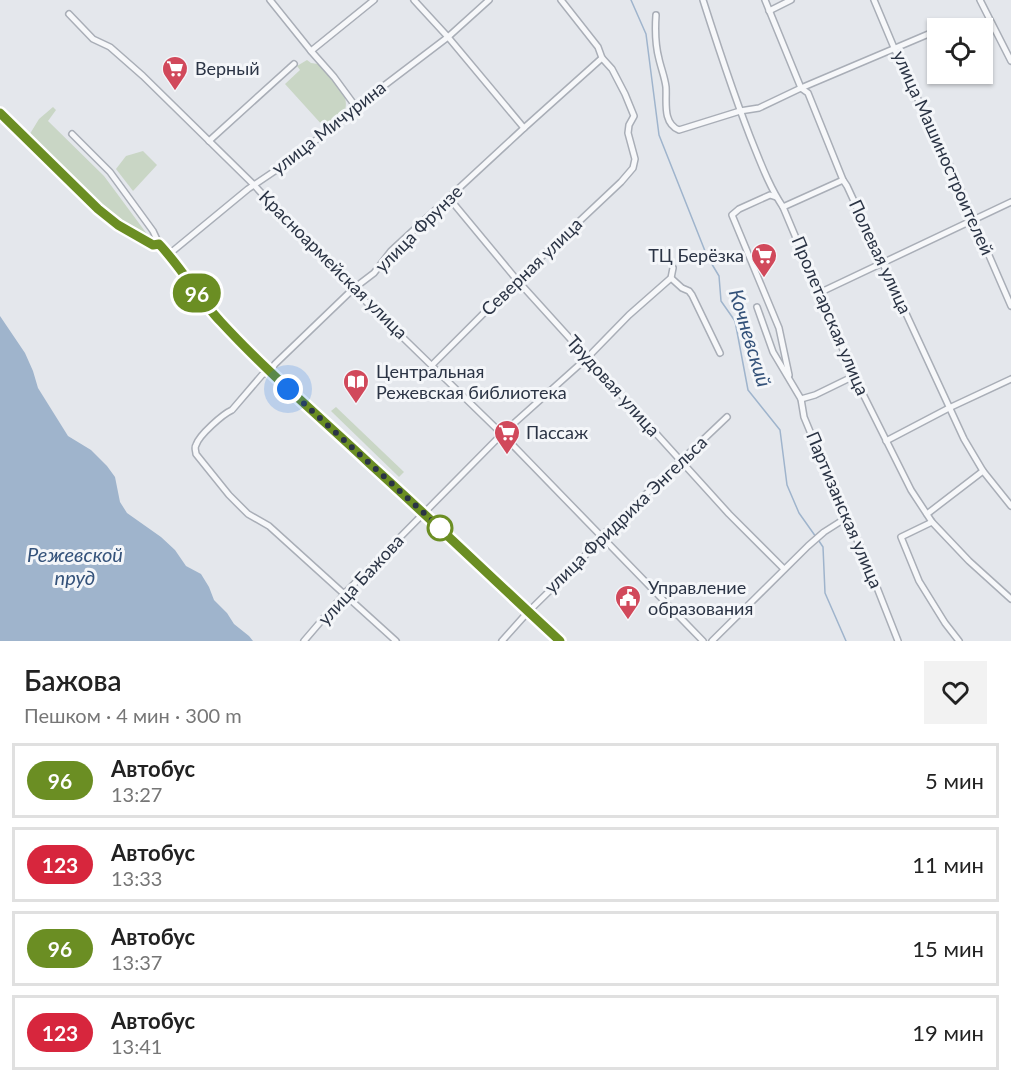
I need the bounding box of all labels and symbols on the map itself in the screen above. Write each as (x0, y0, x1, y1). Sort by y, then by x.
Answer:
street label: улица Машиностроителей (889, 47, 999, 258)
supermarket icon: Верный (160, 54, 190, 92)
place label: Верный (195, 57, 260, 79)
street label: улица Мичурина (267, 76, 390, 179)
street label: улица Фрунзе (370, 180, 467, 277)
street label: Красноармейская улица (255, 185, 413, 343)
street label: Полевая улица (845, 196, 917, 317)
street label: Северная улица (476, 213, 586, 320)
street label: Пролетарская улица (787, 233, 874, 398)
supermarket icon: ТЦ Берёзка (749, 241, 779, 279)
place label: ТЦ Берёзка (648, 244, 744, 266)
line badge: 96 (170, 274, 224, 312)
water label: Кочневский (725, 286, 777, 390)
street label: Трудовая улица (563, 330, 665, 440)
place label: Центральная Режевская библиотека (376, 360, 567, 403)
library icon: Центральная Режевская библиотека (341, 367, 371, 405)
your location (273, 374, 303, 404)
supermarket icon: Пассаж (492, 418, 522, 456)
place label: Пассаж (526, 421, 588, 443)
street label: Партизанская улица (802, 428, 888, 591)
street label: улица Фридриха Энгельса (539, 431, 711, 598)
unlabelled marker (427, 515, 453, 541)
street label: улица Бажова (313, 529, 408, 629)
water label: Режевской пруд (27, 542, 123, 589)
place label: Управление образования (648, 576, 753, 619)
public building icon: Управление образования (613, 583, 643, 621)

